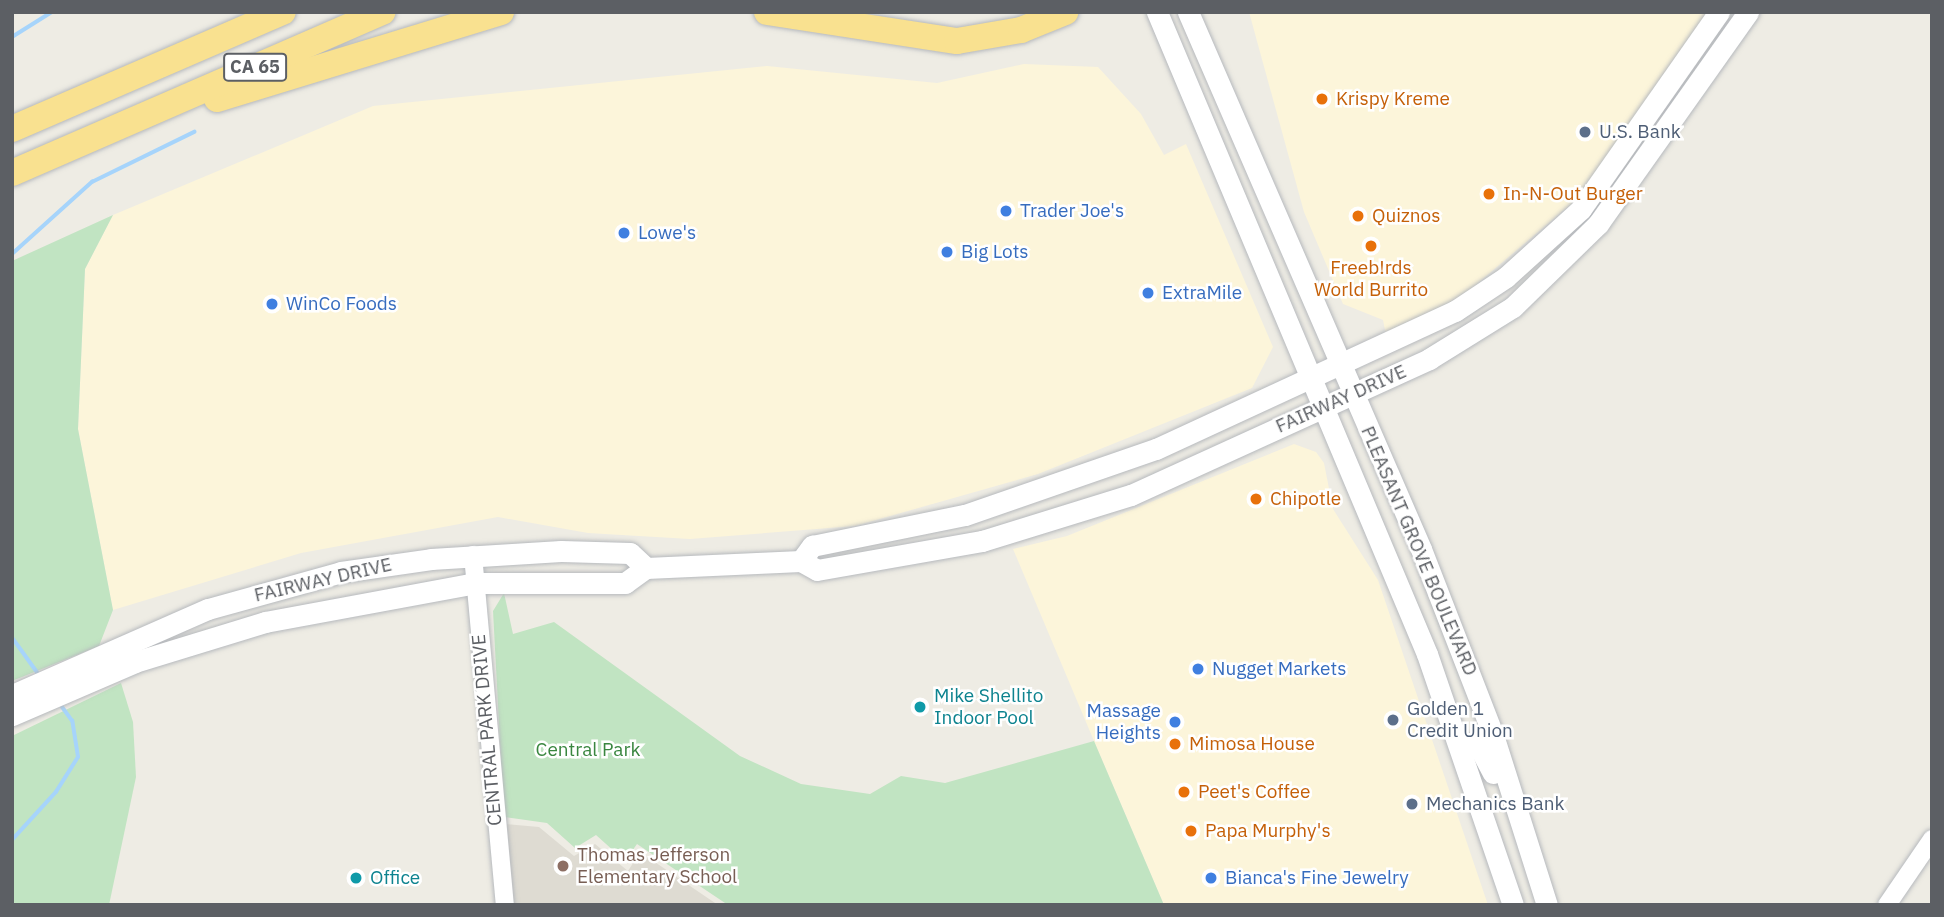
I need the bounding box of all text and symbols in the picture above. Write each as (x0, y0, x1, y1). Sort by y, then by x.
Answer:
road number: CA 65 (222, 52, 288, 82)
place label: Krispy Kreme (1336, 88, 1450, 110)
marker: Krispy Kreme (1314, 91, 1330, 107)
place label: U.S. Bank (1599, 121, 1681, 143)
marker: U.S. Bank (1577, 124, 1593, 140)
place label: In-N-Out Burger (1503, 183, 1643, 205)
marker: In-N-Out Burger (1481, 186, 1497, 202)
place label: Trader Joe's (1020, 200, 1124, 222)
marker: Trader Joe's (998, 203, 1014, 219)
place label: Quiznos (1372, 205, 1440, 227)
marker: Quiznos (1350, 208, 1366, 224)
place label: Lowe's (638, 222, 696, 244)
marker: Lowe's (616, 225, 632, 241)
marker: Freeb!rds World Burrito (1363, 238, 1379, 254)
place label: Big Lots (961, 241, 1029, 263)
marker: Big Lots (939, 244, 955, 260)
place label: Freeb!rds World Burrito (1314, 257, 1428, 301)
place label: ExtraMile (1162, 282, 1242, 304)
marker: ExtraMile (1140, 285, 1156, 301)
place label: WinCo Foods (286, 293, 397, 315)
marker: WinCo Foods (264, 296, 280, 312)
street label: FAIRWAY DRIVE (1272, 360, 1410, 438)
street label: PLEASANT GROVE BOULEVARD (1356, 423, 1482, 679)
place label: Chipotle (1270, 488, 1341, 510)
marker: Chipotle (1248, 491, 1264, 507)
street label: FAIRWAY DRIVE (252, 553, 394, 607)
street label: CENTRAL PARK DRIVE (467, 633, 507, 827)
place label: Nugget Markets (1212, 658, 1346, 680)
marker: Nugget Markets (1190, 661, 1206, 677)
place label: Mike Shellito Indoor Pool (934, 685, 1043, 729)
place label: Golden 1 Credit Union (1407, 698, 1513, 742)
marker: Mike Shellito Indoor Pool (912, 699, 928, 715)
place label: Massage Heights (1087, 700, 1161, 744)
marker: Golden 1 Credit Union (1385, 712, 1401, 728)
marker: Massage Heights (1167, 714, 1183, 730)
place label: Mimosa House (1189, 733, 1315, 755)
marker: Mimosa House (1167, 736, 1183, 752)
park label: Central Park (536, 739, 640, 761)
place label: Peet's Coffee (1198, 781, 1310, 803)
marker: Peet's Coffee (1176, 784, 1192, 800)
place label: Mechanics Bank (1426, 793, 1565, 815)
marker: Mechanics Bank (1404, 796, 1420, 812)
place label: Papa Murphy's (1205, 820, 1331, 842)
marker: Papa Murphy's (1183, 823, 1199, 839)
place label: Thomas Jefferson Elementary School (577, 844, 737, 888)
marker: Thomas Jefferson Elementary School (555, 858, 571, 874)
place label: Office (370, 867, 420, 889)
place label: Bianca's Fine Jewelry (1225, 867, 1409, 889)
marker: Office (348, 870, 364, 886)
marker: Bianca's Fine Jewelry (1203, 870, 1219, 886)

